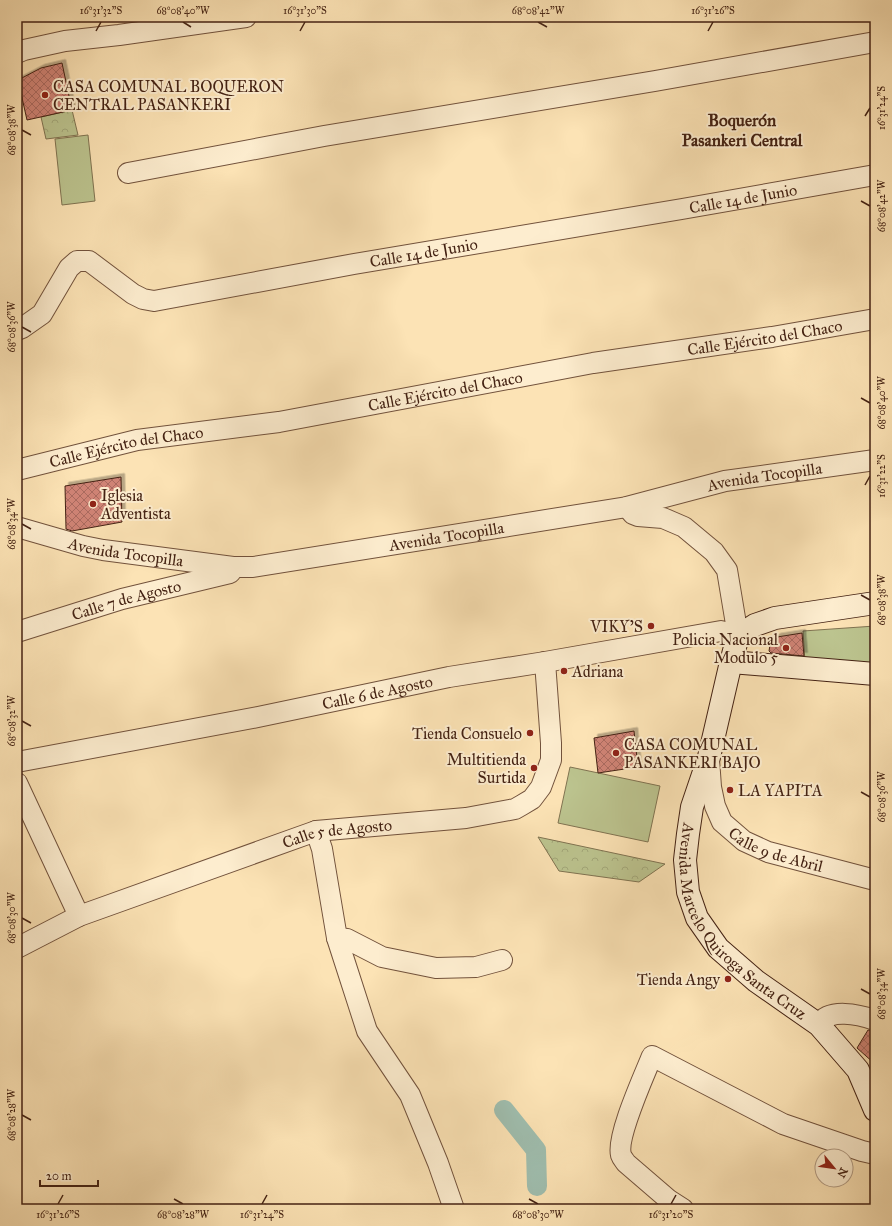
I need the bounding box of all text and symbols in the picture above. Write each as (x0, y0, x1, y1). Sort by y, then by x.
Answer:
text: 16°31'32"S (80, 5, 122, 17)
text: 68°08'40"W (156, 5, 210, 17)
text: 16°31'30"S (283, 5, 327, 17)
text: 68°08'42"W (512, 5, 565, 17)
text: 16°31'26"S (691, 5, 735, 17)
place label: CASA COMUNAL BOQUERON CENTRAL PASANKERI (53, 77, 285, 114)
text: 16°31'24"S (876, 86, 888, 130)
marker: CASA COMUNAL BOQUERON CENTRAL PASANKERI (40, 90, 50, 100)
text: 68°08'38"W (6, 104, 18, 156)
district label: Boquerón Pasankeri Central (682, 110, 803, 151)
street label: Calle 14 de Junio (688, 179, 798, 217)
text: 68°08'42"W (876, 179, 888, 232)
street label: Calle 14 de Junio (368, 234, 479, 271)
text: 68°08'36"W (6, 301, 18, 352)
street label: Calle Ejército del Chaco (686, 315, 844, 359)
street label: Calle Ejército del Chaco (366, 367, 524, 415)
text: 68°08'40"W (876, 376, 888, 430)
street label: Calle Ejército del Chaco (47, 422, 204, 471)
text: 16°31'22"S (876, 454, 888, 498)
street label: Avenida Tocopilla (704, 458, 823, 495)
place label: Iglesia Adventista (100, 486, 171, 523)
text: 68°08'34"W (6, 498, 18, 550)
marker: Iglesia Adventista (88, 499, 98, 509)
street label: Avenida Tocopilla (387, 517, 505, 555)
street label: Avenida Tocopilla (65, 533, 185, 570)
text: 68°08'38"W (876, 574, 888, 626)
street label: Calle 7 de Agosto (69, 576, 183, 624)
place label: VIKY'S (589, 617, 643, 636)
marker: VIKY'S (646, 621, 656, 631)
place label: Policia Nacional Modulo 5 (672, 630, 779, 667)
marker: Policia Nacional Modulo 5 (781, 643, 791, 653)
place label: Adriana (571, 662, 624, 681)
marker: Adriana (559, 666, 569, 676)
street label: Calle 6 de Agosto (320, 671, 434, 713)
text: 68°08'32"W (6, 695, 18, 746)
place label: Tienda Consuelo (412, 724, 522, 743)
marker: Tienda Consuelo (525, 728, 535, 738)
place label: CASA COMUNAL PASANKERI BAJO (624, 735, 761, 773)
marker: CASA COMUNAL PASANKERI BAJO (611, 748, 621, 758)
place label: Multitienda Surtida (447, 750, 526, 787)
marker: Multitienda Surtida (529, 763, 539, 773)
text: 68°08'36"W (876, 771, 888, 822)
place label: LA YAPITA (738, 781, 823, 800)
marker: LA YAPITA (725, 785, 735, 795)
street label: Calle 5 de Agosto (280, 815, 393, 852)
street label: Avenida Marcelo Quiroga Santa Cruz (675, 821, 811, 1023)
street label: Calle 9 de Abril (725, 823, 826, 876)
text: 68°08'30"W (6, 892, 18, 944)
text: 68°08'34"W (876, 968, 888, 1020)
place label: Tienda Angy (637, 970, 720, 990)
marker: Tienda Angy (723, 974, 733, 984)
text: 68°08'28"W (6, 1088, 18, 1141)
north arrow (814, 1148, 854, 1188)
scale bar (40, 1162, 98, 1188)
text: N (834, 1165, 850, 1180)
text: 20 m (46, 1169, 72, 1183)
text: 16°31'26"S (36, 1209, 80, 1221)
text: 68°08'28"W (157, 1209, 210, 1221)
text: 16°31'24"S (240, 1209, 284, 1221)
text: 68°08'30"W (512, 1209, 564, 1221)
text: 16°31'20"S (649, 1209, 693, 1221)

